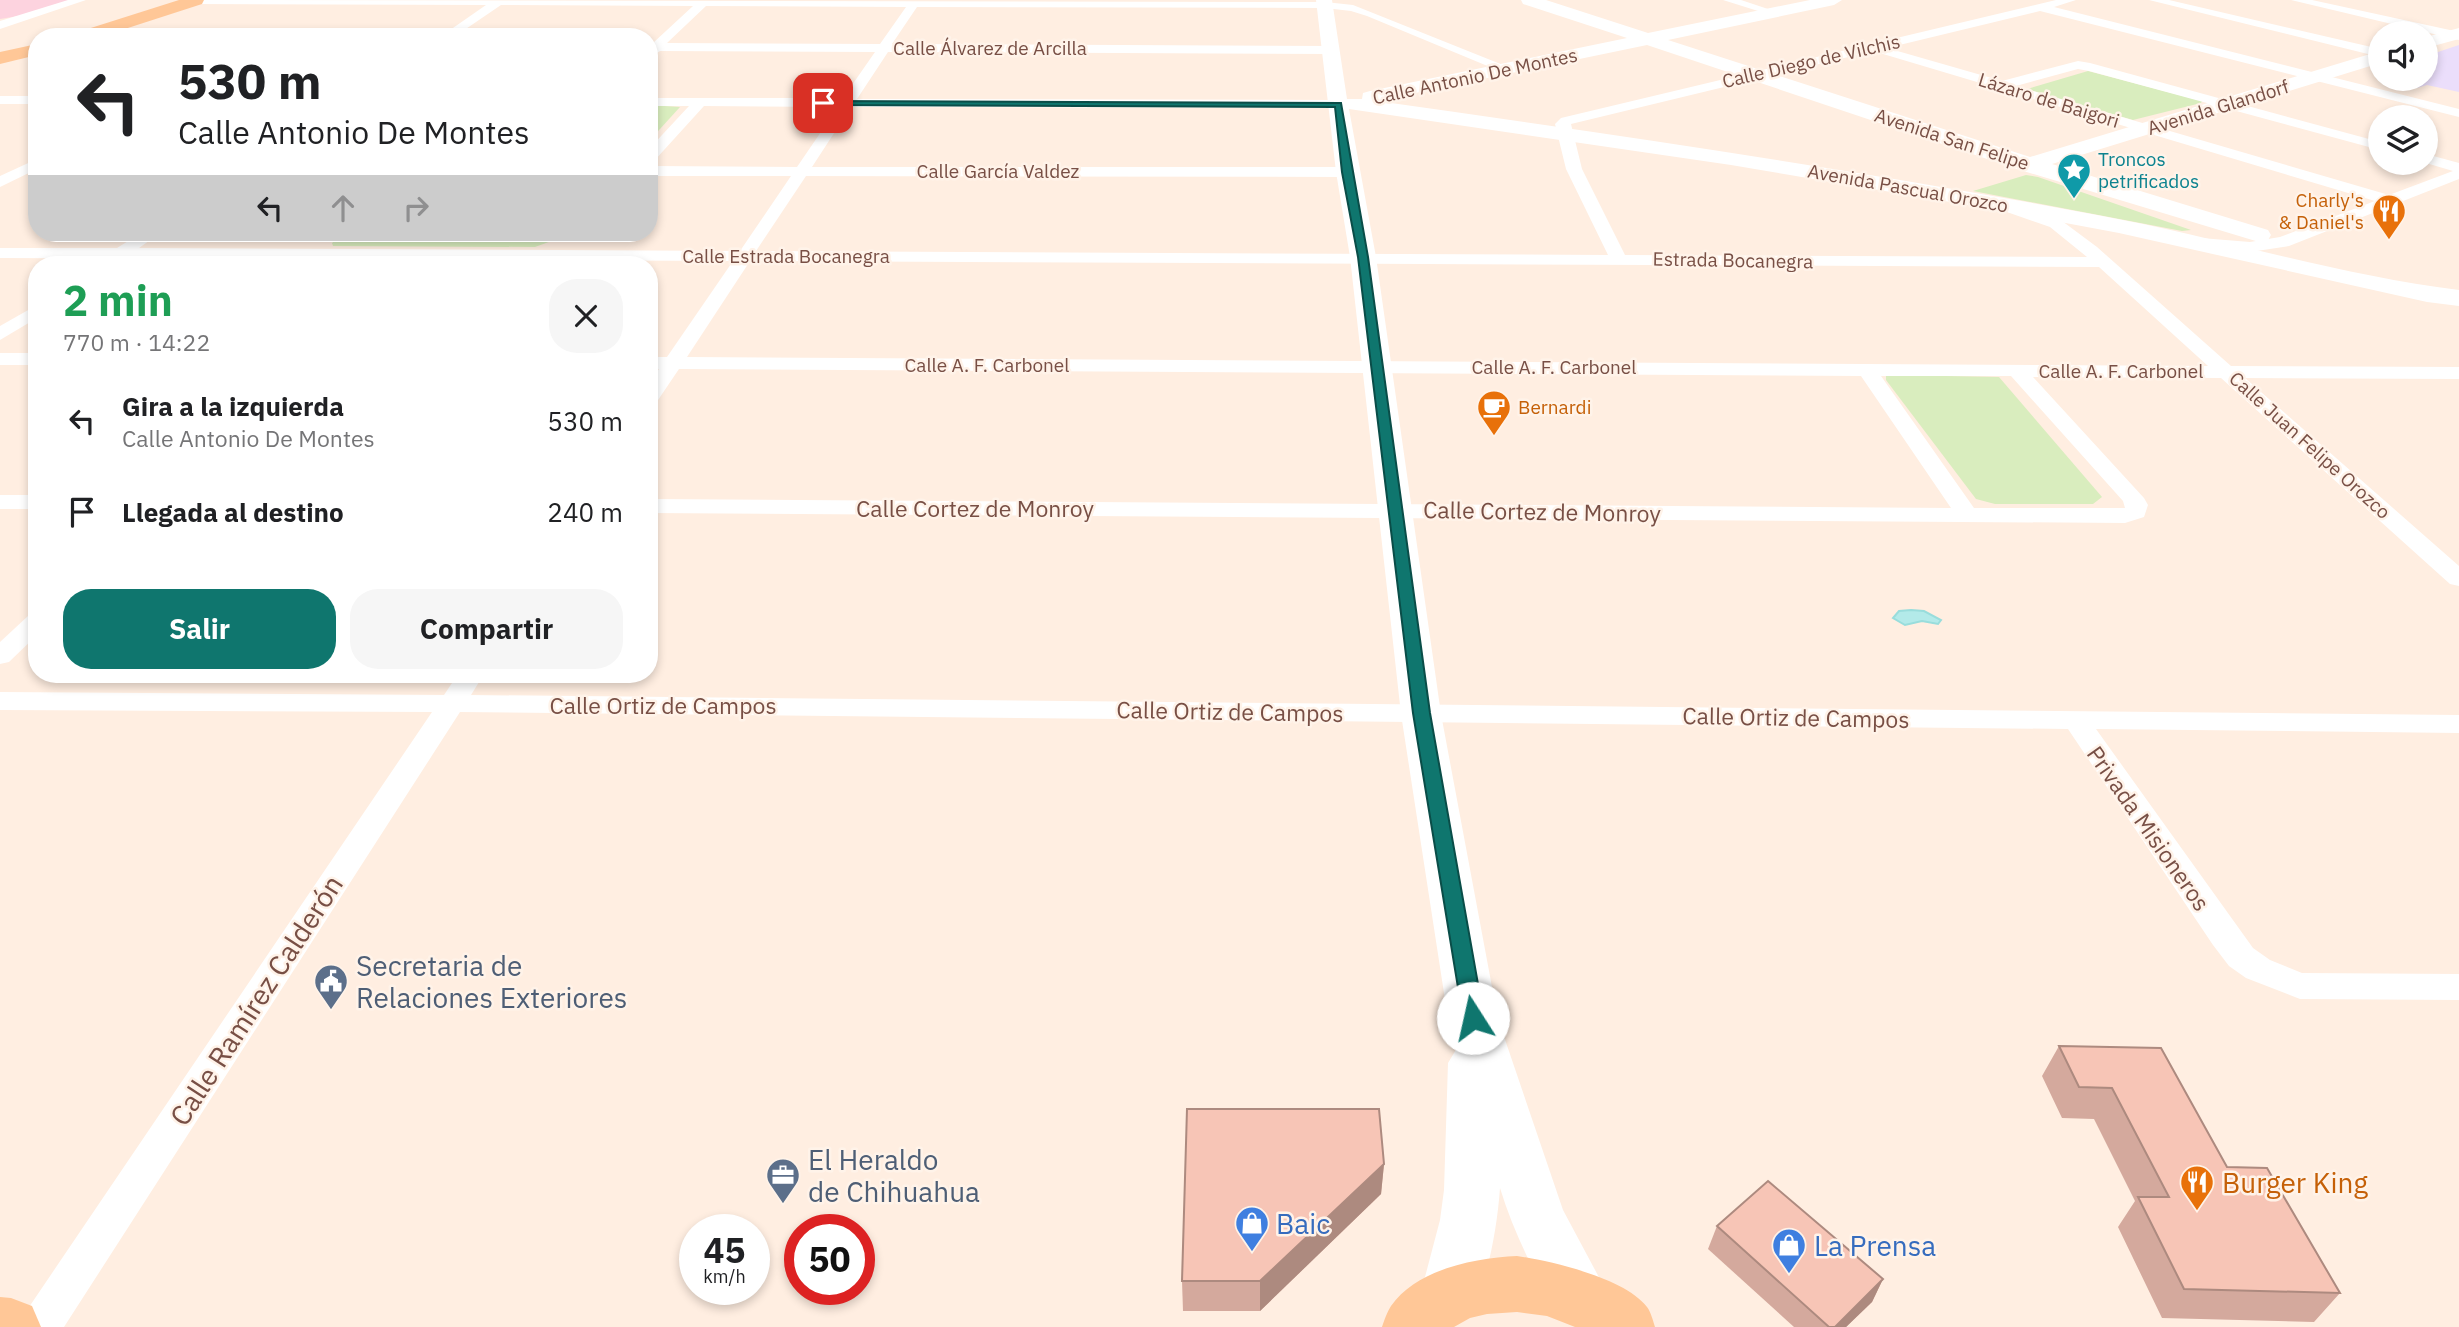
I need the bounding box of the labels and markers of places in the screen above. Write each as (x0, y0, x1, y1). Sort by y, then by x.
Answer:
pin (793, 73, 853, 133)
place label: Troncos petrificados (2098, 147, 2199, 193)
place icon: Troncos petrificados (2055, 151, 2093, 200)
place label: Charly's & Daniel's (2278, 188, 2364, 234)
restaurant icon: Charly's & Daniel's (2370, 192, 2408, 241)
cafe icon: Bernardi (1475, 388, 1513, 437)
place label: Bernardi (1518, 395, 1591, 419)
place label: Secretaria de Relaciones Exteriores (356, 947, 627, 1016)
public building icon: Secretaria de Relaciones Exteriores (312, 962, 350, 1011)
place label: El Heraldo de Chihuahua (808, 1141, 980, 1210)
office icon: El Heraldo de Chihuahua (764, 1156, 802, 1205)
restaurant icon: Burger King (2178, 1163, 2216, 1212)
place label: Burger King (2222, 1164, 2368, 1201)
shop icon: Baic (1233, 1204, 1271, 1253)
place label: Baic (1276, 1205, 1330, 1242)
shop icon: La Prensa (1770, 1226, 1808, 1275)
place label: La Prensa (1814, 1227, 1936, 1264)

